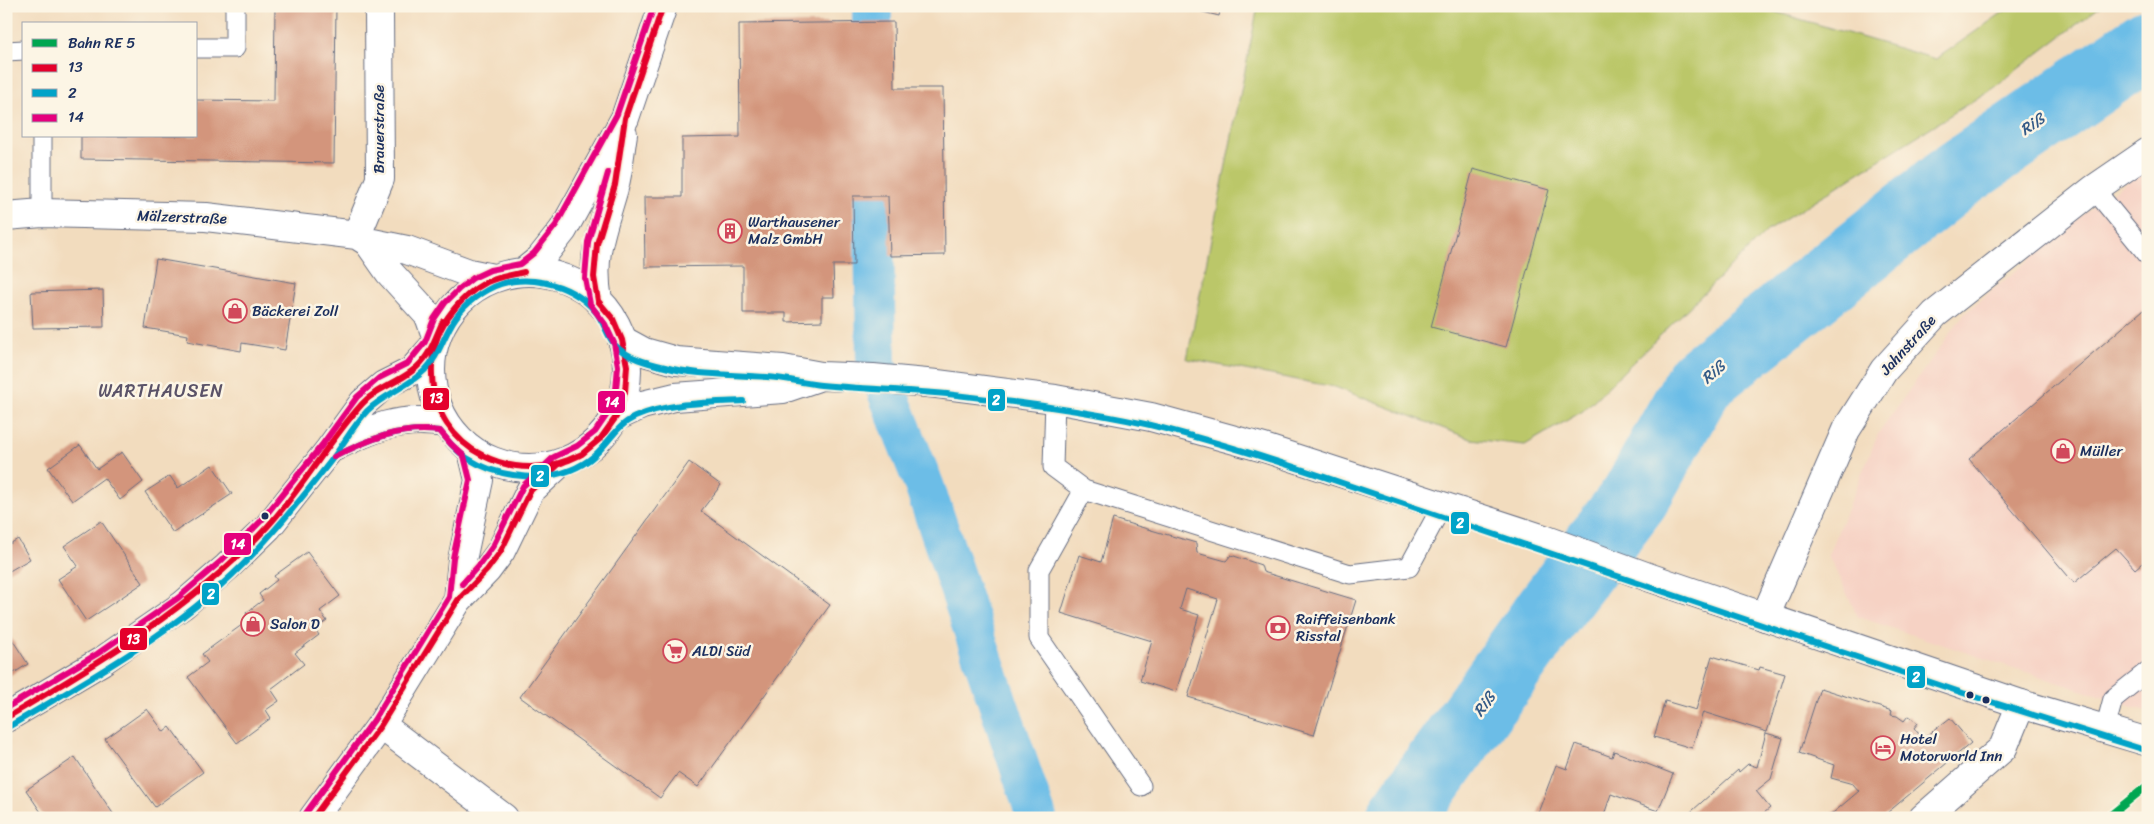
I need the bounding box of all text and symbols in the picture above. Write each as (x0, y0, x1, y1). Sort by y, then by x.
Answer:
legend (22, 22, 198, 138)
text: Bahn RE 5 (68, 30, 135, 56)
text: 13 (68, 54, 83, 80)
text: 2 (68, 80, 77, 106)
street label: Brauerstraße (366, 84, 392, 174)
text: 14 (68, 104, 84, 130)
water label: Riß (2013, 104, 2052, 143)
street label: Mälzerstraße (137, 202, 227, 232)
place label: Warthausener Malz GmbH (748, 209, 841, 252)
building icon: Warthausener Malz GmbH (717, 218, 743, 244)
shop icon: Bäckerei Zoll (222, 298, 248, 324)
place label: Bäckerei Zoll (252, 298, 339, 324)
street label: Jahnstraße (1873, 309, 1943, 382)
water label: Riß (1694, 351, 1734, 391)
district label: WARTHAUSEN (98, 375, 224, 407)
text: 13 (429, 386, 443, 411)
line badge: 13 (422, 387, 450, 411)
line badge: 2 (987, 388, 1006, 412)
text: 2 (991, 388, 1001, 413)
line badge: 14 (597, 390, 626, 414)
text: 14 (605, 390, 620, 415)
shop icon: Müller (2050, 438, 2076, 464)
place label: Müller (2080, 438, 2124, 464)
line badge: 2 (530, 464, 550, 488)
text: 2 (535, 464, 545, 489)
unlabelled marker (260, 511, 270, 521)
line badge: 2 (1450, 511, 1470, 535)
text: 2 (1455, 511, 1465, 536)
line badge: 14 (223, 532, 252, 556)
text: 14 (231, 532, 246, 557)
line badge: 2 (201, 582, 220, 606)
text: 2 (206, 582, 216, 607)
place label: Raiffeisenbank Risstal (1296, 606, 1396, 649)
shop icon: Salon D (240, 611, 266, 637)
place label: Salon D (270, 611, 320, 637)
bank icon: Raiffeisenbank Risstal (1265, 615, 1291, 641)
line badge: 13 (119, 627, 148, 651)
text: 13 (126, 627, 140, 652)
supermarket icon: ALDI Süd (662, 638, 688, 664)
place label: ALDI Süd (691, 638, 751, 664)
line badge: 2 (1906, 665, 1926, 689)
text: 2 (1911, 665, 1921, 690)
water label: Riß (1465, 684, 1504, 723)
unlabelled marker (1965, 690, 1975, 700)
unlabelled marker (1981, 695, 1991, 705)
place label: Hotel Motorworld Inn (1900, 726, 2002, 769)
hotel icon: Hotel Motorworld Inn (1870, 735, 1896, 761)

